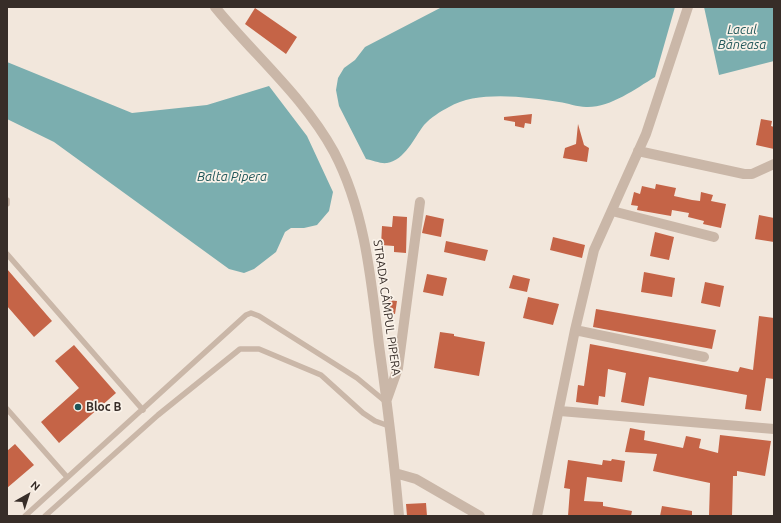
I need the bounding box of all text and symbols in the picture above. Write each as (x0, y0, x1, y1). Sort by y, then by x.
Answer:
water label: Lacul Băneasa (718, 22, 766, 53)
water label: Balta Pipera (197, 169, 267, 185)
street label: STRADA CÂMPUL PIPERA (370, 239, 404, 377)
place label: Bloc B (86, 400, 122, 414)
marker: Bloc B (73, 402, 83, 412)
north arrow (8, 475, 48, 515)
text: N (29, 478, 43, 493)

